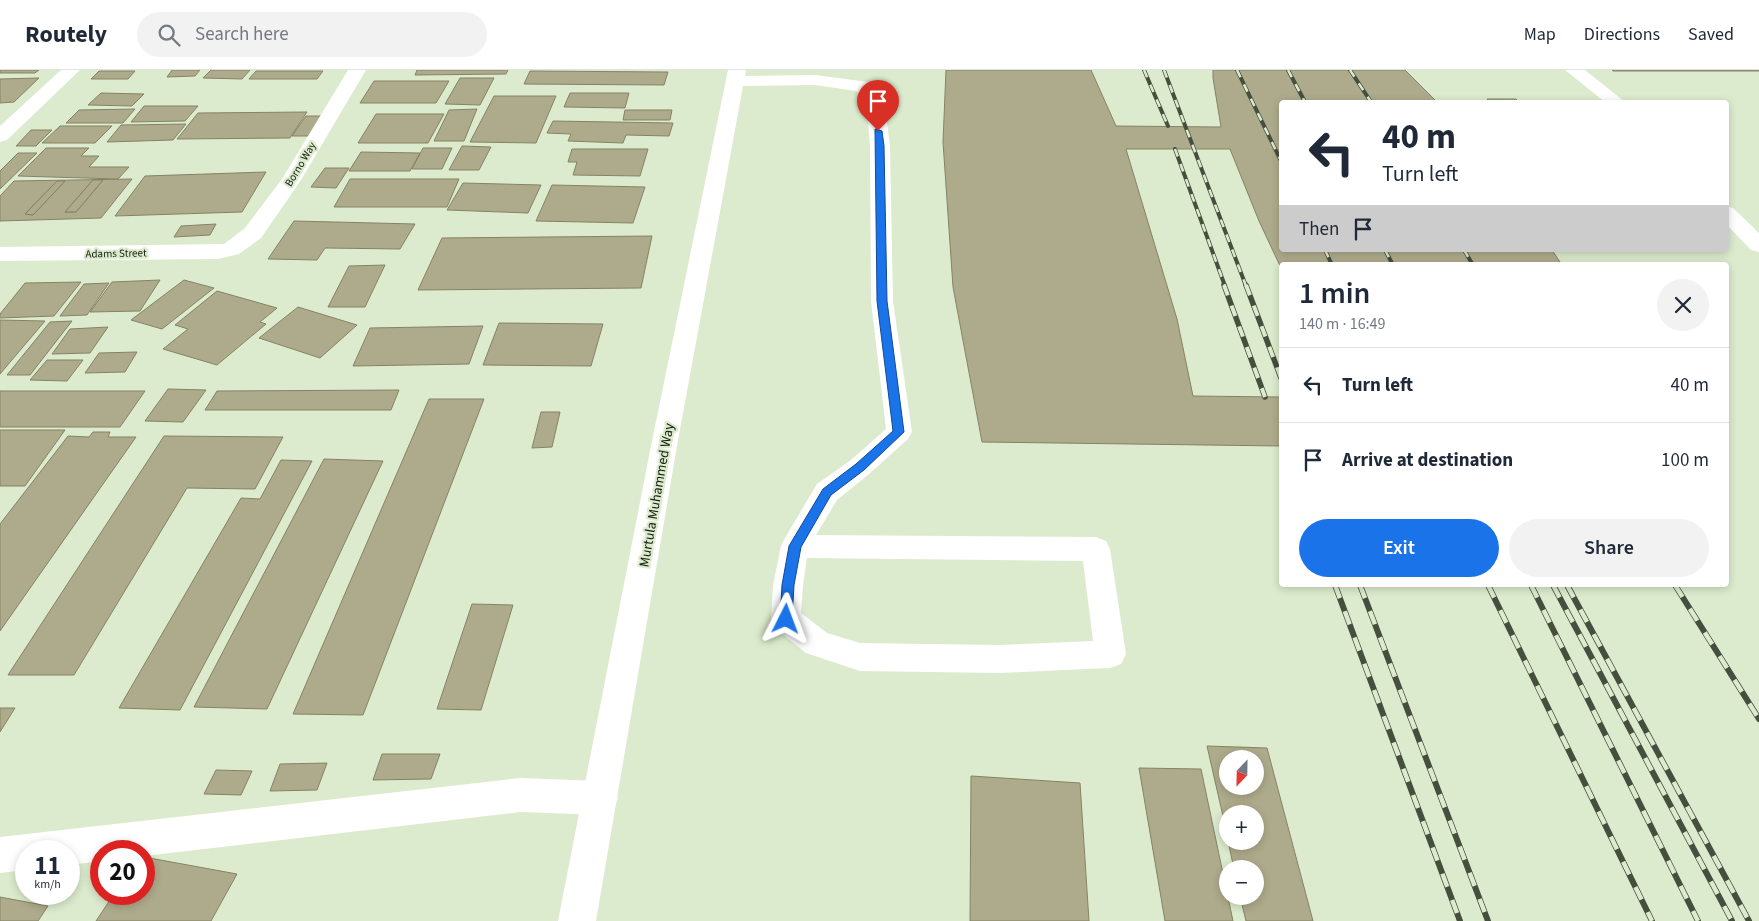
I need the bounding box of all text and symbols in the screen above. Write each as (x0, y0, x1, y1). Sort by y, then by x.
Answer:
search box (137, 12, 487, 57)
text: Routely (25, 17, 107, 52)
icon: search (155, 21, 183, 49)
text: Search here (195, 21, 289, 48)
text: Map (1524, 22, 1556, 47)
text: Directions (1584, 22, 1660, 47)
text: Saved (1688, 22, 1734, 47)
pin (857, 80, 899, 131)
icon: arrive (864, 87, 892, 115)
text: 40 m (1382, 112, 1456, 162)
icon: left (1299, 120, 1364, 185)
street label: Borno Way (281, 139, 320, 189)
text: Turn left (1382, 158, 1458, 190)
icon: arrive (1349, 215, 1377, 243)
text: Then (1299, 216, 1339, 243)
street label: Adams Street (85, 245, 147, 262)
text: 1 min (1299, 272, 1370, 315)
button: close (1657, 279, 1709, 331)
text: 140 m · 16:49 (1299, 313, 1386, 335)
icon: left (1299, 371, 1327, 399)
text: Turn left (1342, 372, 1413, 399)
text: 40 m (1671, 372, 1709, 399)
street label: Murtula Muhammed Way (634, 421, 680, 569)
icon: arrive (1299, 446, 1327, 474)
text: Arrive at destination (1342, 447, 1513, 474)
text: 100 m (1661, 447, 1709, 474)
button: Exit (1299, 519, 1499, 577)
button: Share (1509, 519, 1709, 577)
position arrow (759, 592, 811, 644)
north arrow (1219, 750, 1264, 795)
map controls (1219, 750, 1264, 905)
button: + (1219, 805, 1264, 850)
speed limit sign: 20 (90, 840, 155, 905)
text: 11 (34, 848, 61, 884)
button: − (1219, 860, 1264, 905)
text: km/h (34, 876, 61, 893)

